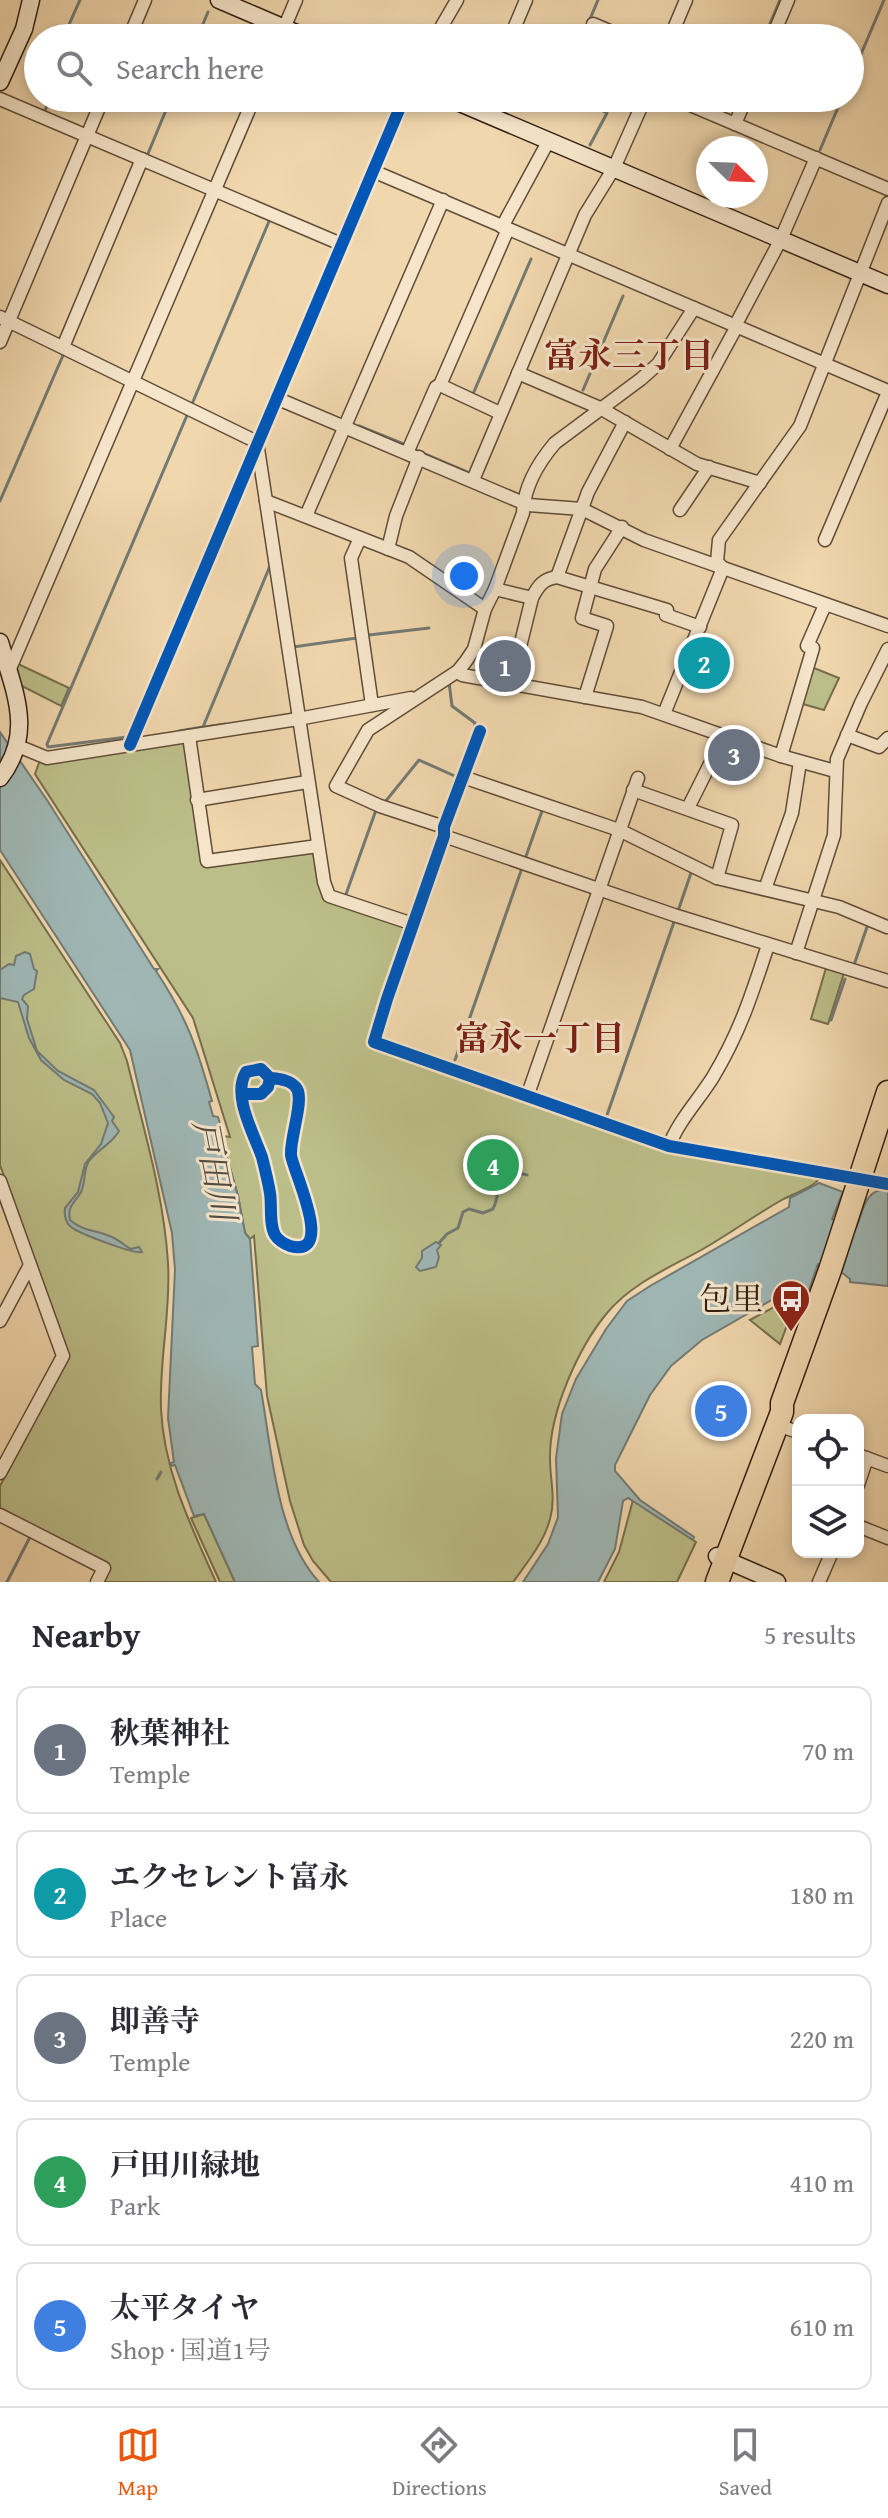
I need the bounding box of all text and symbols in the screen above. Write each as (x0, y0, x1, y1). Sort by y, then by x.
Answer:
search box (24, 24, 864, 112)
icon: search (52, 46, 96, 90)
text: Search here (116, 46, 264, 90)
north arrow (696, 136, 768, 208)
district label: 富永三丁目 (544, 330, 714, 379)
your location (444, 556, 484, 596)
pin: 2 (678, 633, 730, 693)
pin: 1 (479, 636, 531, 696)
pin: 3 (708, 725, 760, 785)
district label: 富永一丁目 (455, 1013, 625, 1062)
water label: 戸田川 (182, 1115, 250, 1229)
pin: 4 (467, 1135, 519, 1195)
place label: 包里 (699, 1275, 763, 1322)
bus stop icon: 包里 (770, 1278, 812, 1333)
pin: 5 (695, 1381, 747, 1441)
map controls (792, 1414, 864, 1558)
button: locate (792, 1414, 864, 1486)
button: layers (792, 1486, 864, 1558)
text: Nearby (32, 1610, 141, 1659)
text: 5 results (764, 1615, 856, 1654)
text: 秋葉神社 (110, 1710, 230, 1754)
text: 1 (53, 1731, 67, 1770)
text: 70 m (802, 1731, 854, 1770)
text: Temple (110, 1754, 191, 1793)
text: エクセレント富永 (110, 1854, 349, 1898)
text: 2 (53, 1875, 67, 1914)
text: 180 m (789, 1875, 854, 1914)
text: Place (110, 1898, 167, 1937)
text: 即善寺 (110, 1998, 200, 2042)
text: 3 (53, 2019, 67, 2058)
text: 220 m (789, 2019, 854, 2058)
text: Temple (110, 2042, 191, 2081)
text: 戸田川緑地 (110, 2142, 260, 2186)
text: 4 (53, 2163, 67, 2202)
text: 410 m (789, 2163, 854, 2202)
text: Park (110, 2186, 160, 2225)
text: 太平タイヤ (110, 2285, 259, 2329)
text: 5 (53, 2307, 67, 2346)
text: 610 m (789, 2307, 854, 2346)
text: Shop · 国道1号 (110, 2330, 271, 2369)
tab: Map (116, 2423, 160, 2503)
tab: Directions (392, 2423, 487, 2503)
tab: Saved (719, 2423, 772, 2503)

